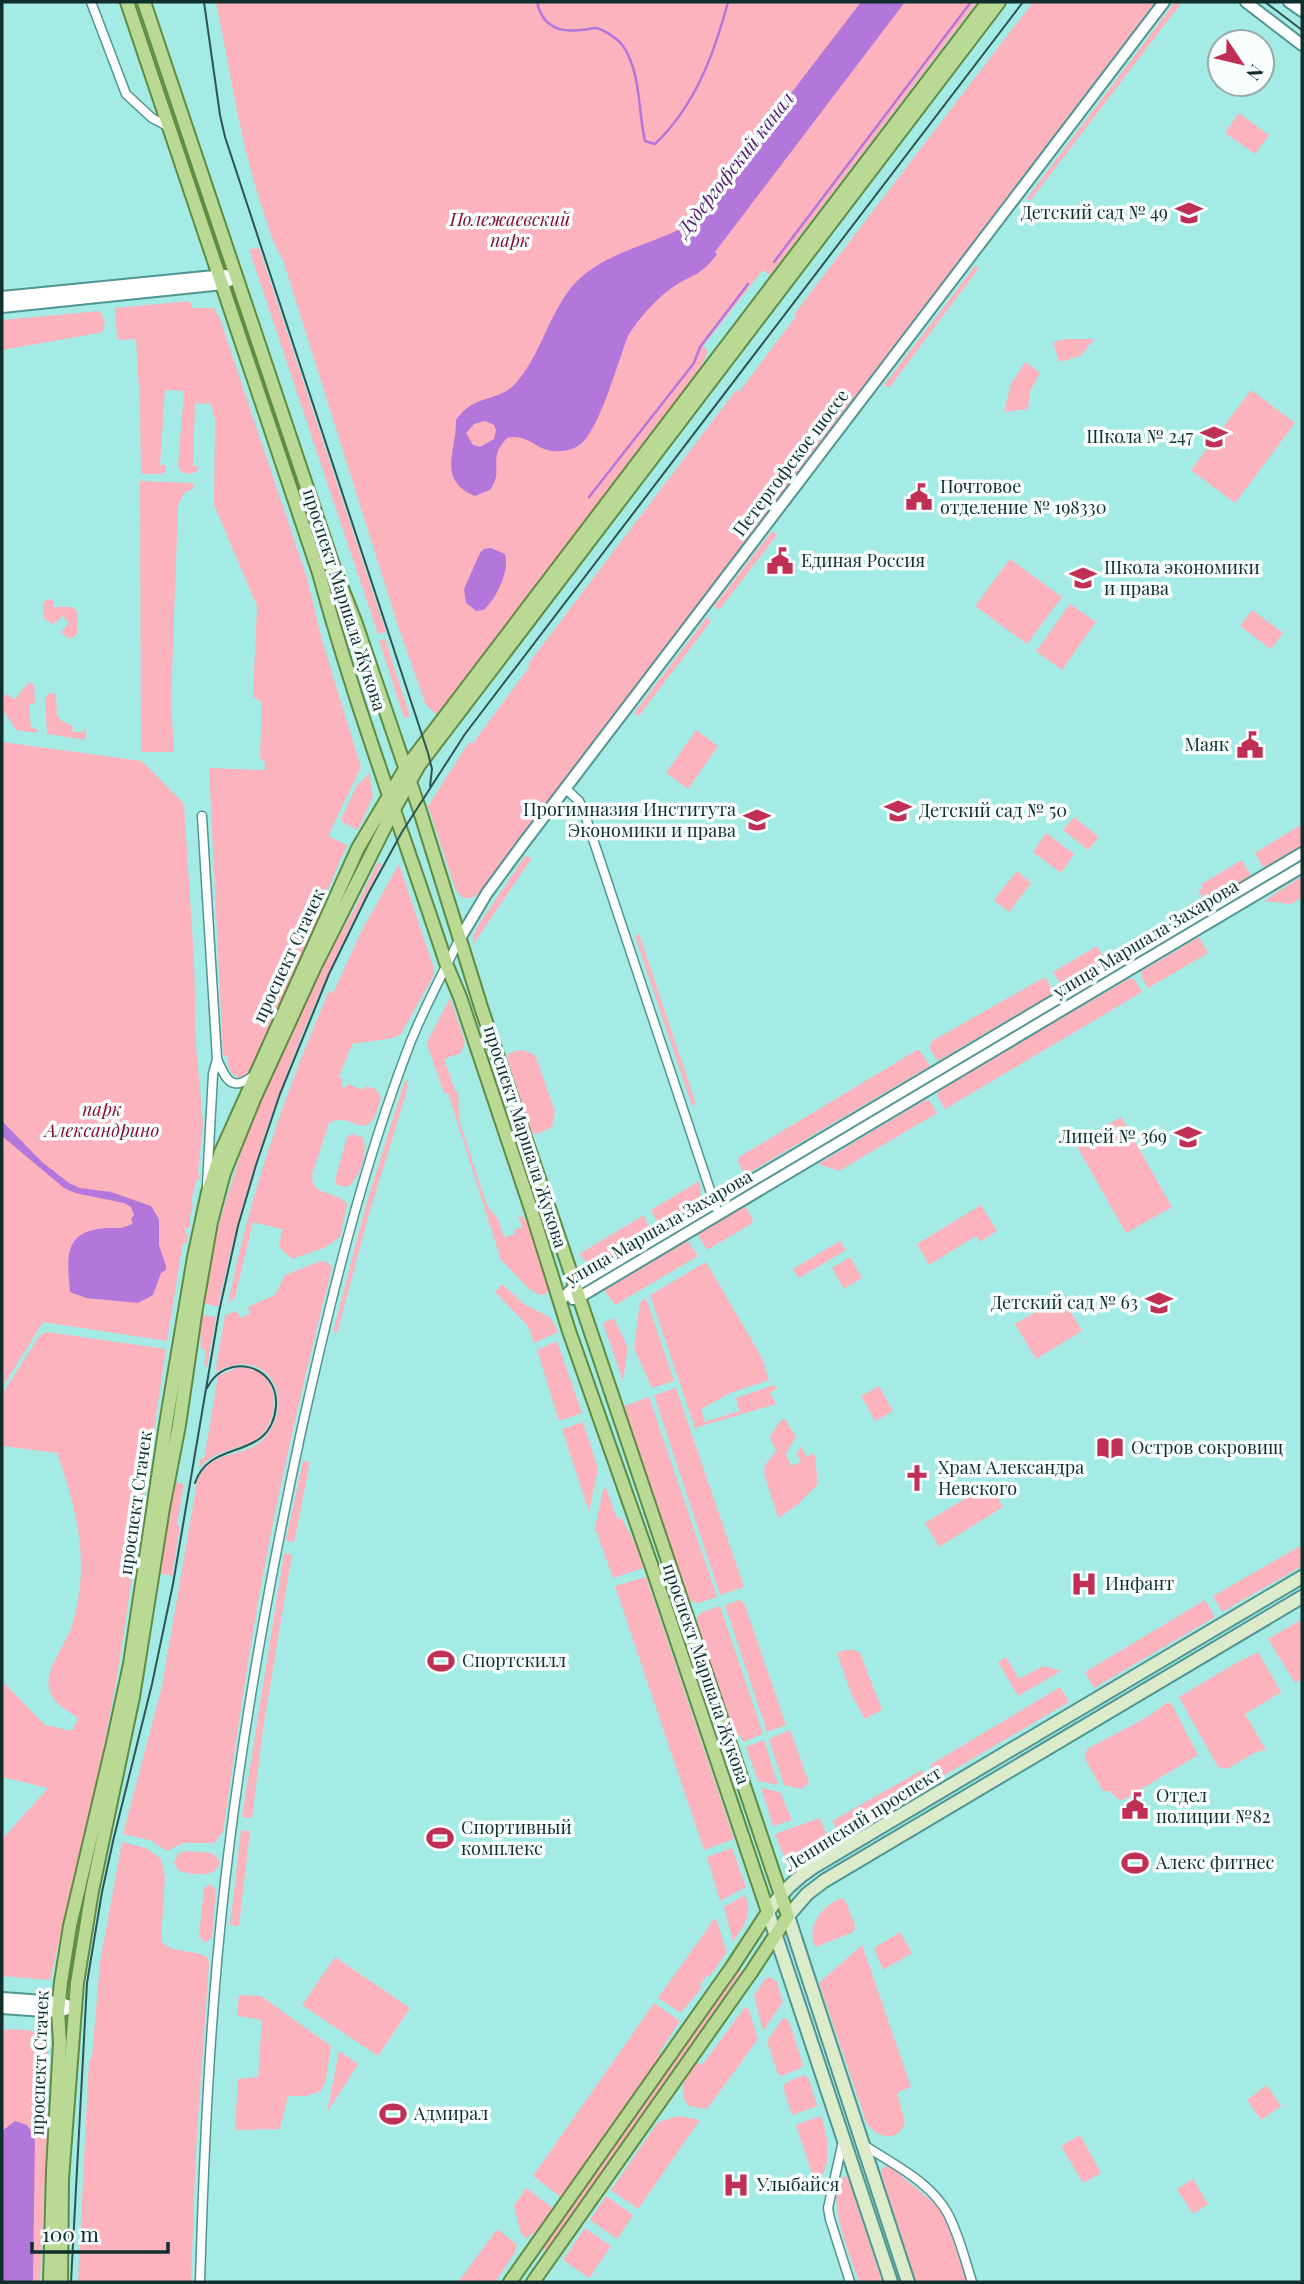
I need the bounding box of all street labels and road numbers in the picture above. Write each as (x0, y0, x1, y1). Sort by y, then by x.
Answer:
street label: Петергофское шоссе (727, 384, 853, 541)
street label: проспект Маршала Жукова (298, 485, 392, 714)
street label: улица Маршала Захарова (1048, 873, 1243, 1004)
street label: проспект Стачек (247, 885, 330, 1026)
street label: проспект Маршала Жукова (479, 1022, 573, 1251)
street label: улица Маршала Захарова (560, 1164, 756, 1291)
street label: проспект Стачек (113, 1429, 157, 1576)
street label: проспект Маршала Жукова (658, 1560, 756, 1787)
street label: Ленинский проспект (779, 1760, 946, 1877)
street label: проспект Стачек (24, 1990, 54, 2136)

